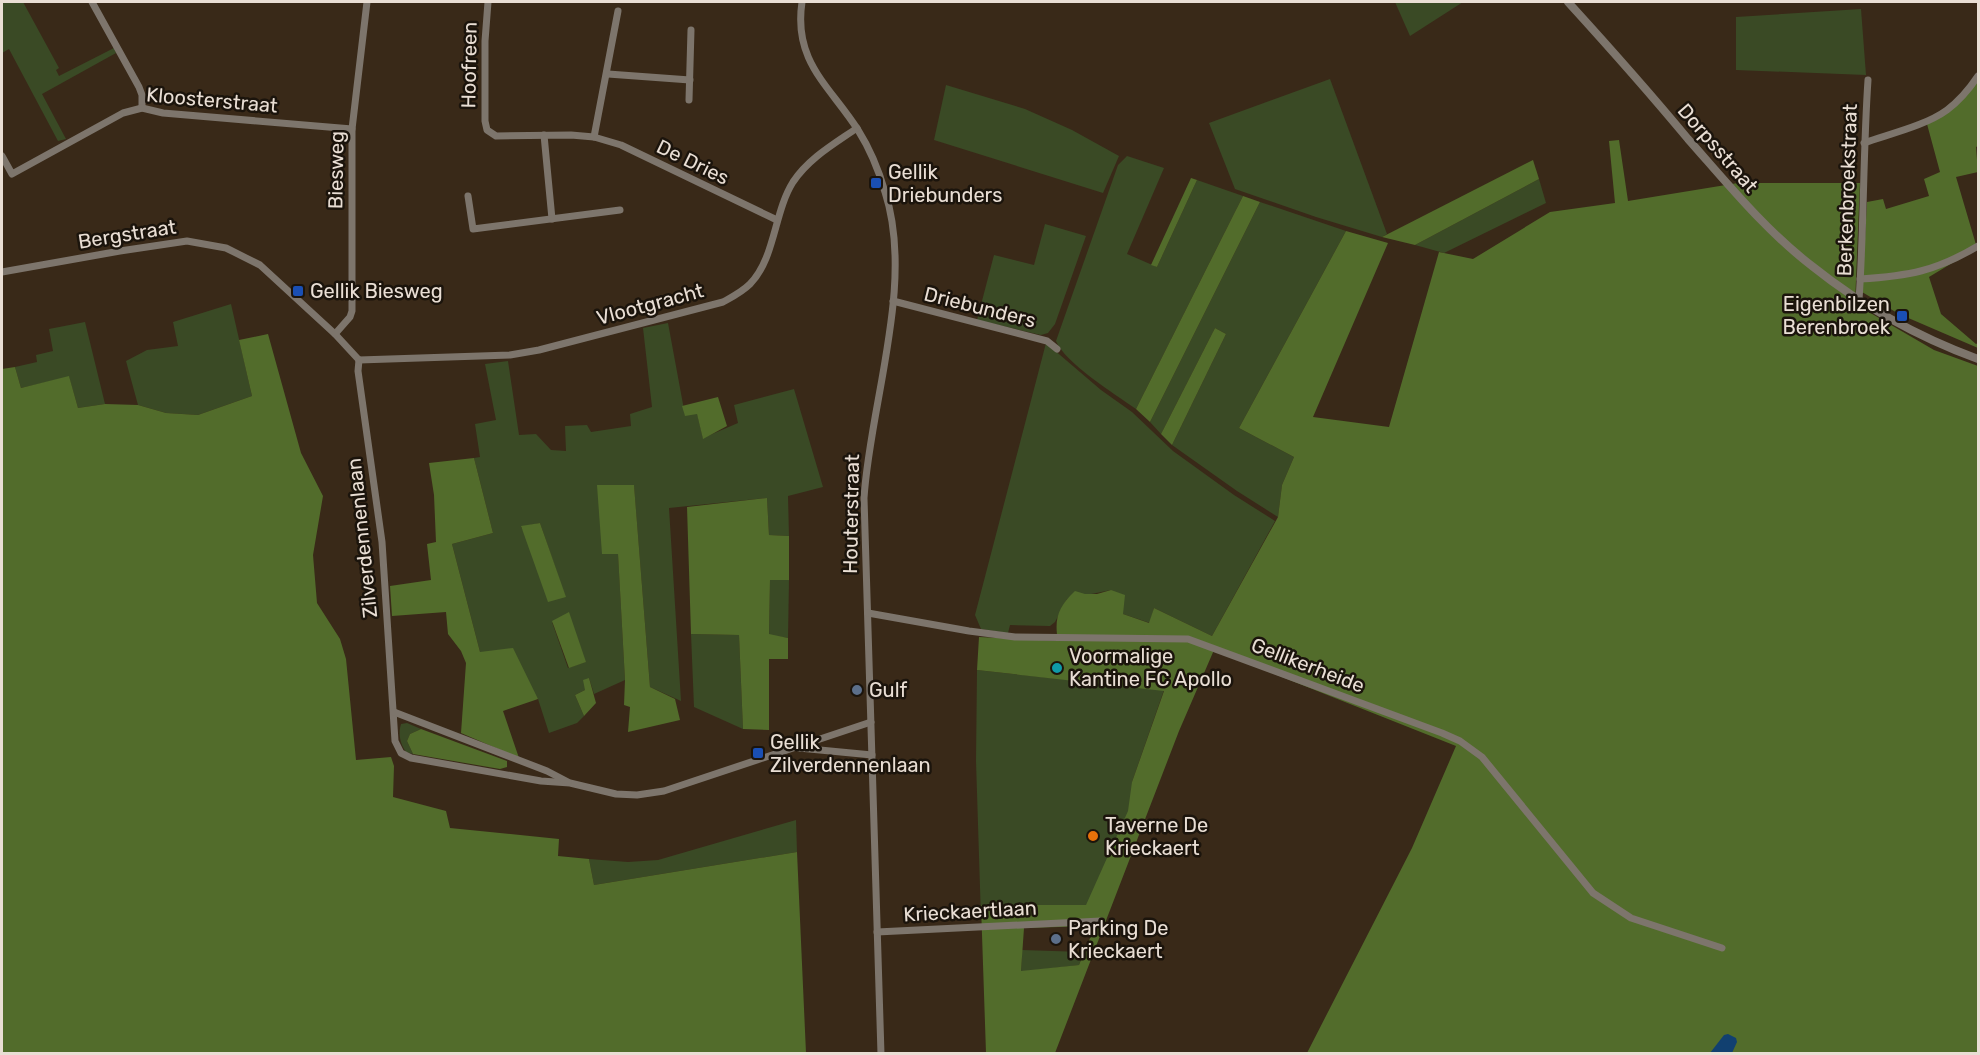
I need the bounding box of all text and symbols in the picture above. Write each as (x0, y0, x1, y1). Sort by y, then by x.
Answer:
street label: Hoofreen (456, 21, 482, 109)
street label: Kloosterstraat (145, 82, 279, 118)
street label: Dorpsstraat (1673, 99, 1763, 198)
street label: Berkenbroekstraat (1832, 103, 1862, 277)
street label: Biesweg (323, 131, 349, 209)
street label: De Dries (653, 134, 733, 190)
place label: Gellik Driebunders (888, 160, 1002, 207)
marker: Gellik Driebunders (869, 176, 883, 190)
street label: Bergstraat (76, 214, 178, 254)
street label: Vlootgracht (594, 278, 706, 330)
place label: Gellik Biesweg (310, 279, 443, 303)
street label: Driebunders (922, 282, 1038, 332)
marker: Gellik Biesweg (291, 284, 305, 298)
place label: Eigenbilzen Berenbroek (1782, 292, 1891, 339)
marker: Eigenbilzen Berenbroek (1895, 309, 1909, 323)
street label: Houterstraat (838, 454, 864, 574)
street label: Zilverdennenlaan (342, 457, 382, 619)
street label: Gellikerheide (1248, 632, 1368, 698)
place label: Voormalige Kantine FC Apollo (1069, 644, 1232, 691)
marker: Voormalige Kantine FC Apollo (1050, 661, 1064, 675)
place label: Gulf (869, 678, 908, 702)
marker: Gulf (850, 683, 864, 697)
place label: Gellik Zilverdennenlaan (770, 730, 931, 777)
marker: Gellik Zilverdennenlaan (751, 746, 765, 760)
place label: Taverne De Krieckaert (1105, 813, 1208, 860)
marker: Taverne De Krieckaert (1086, 829, 1100, 843)
street label: Krieckaertlaan (903, 896, 1037, 926)
place label: Parking De Krieckaert (1068, 916, 1168, 963)
marker: Parking De Krieckaert (1049, 932, 1063, 946)

